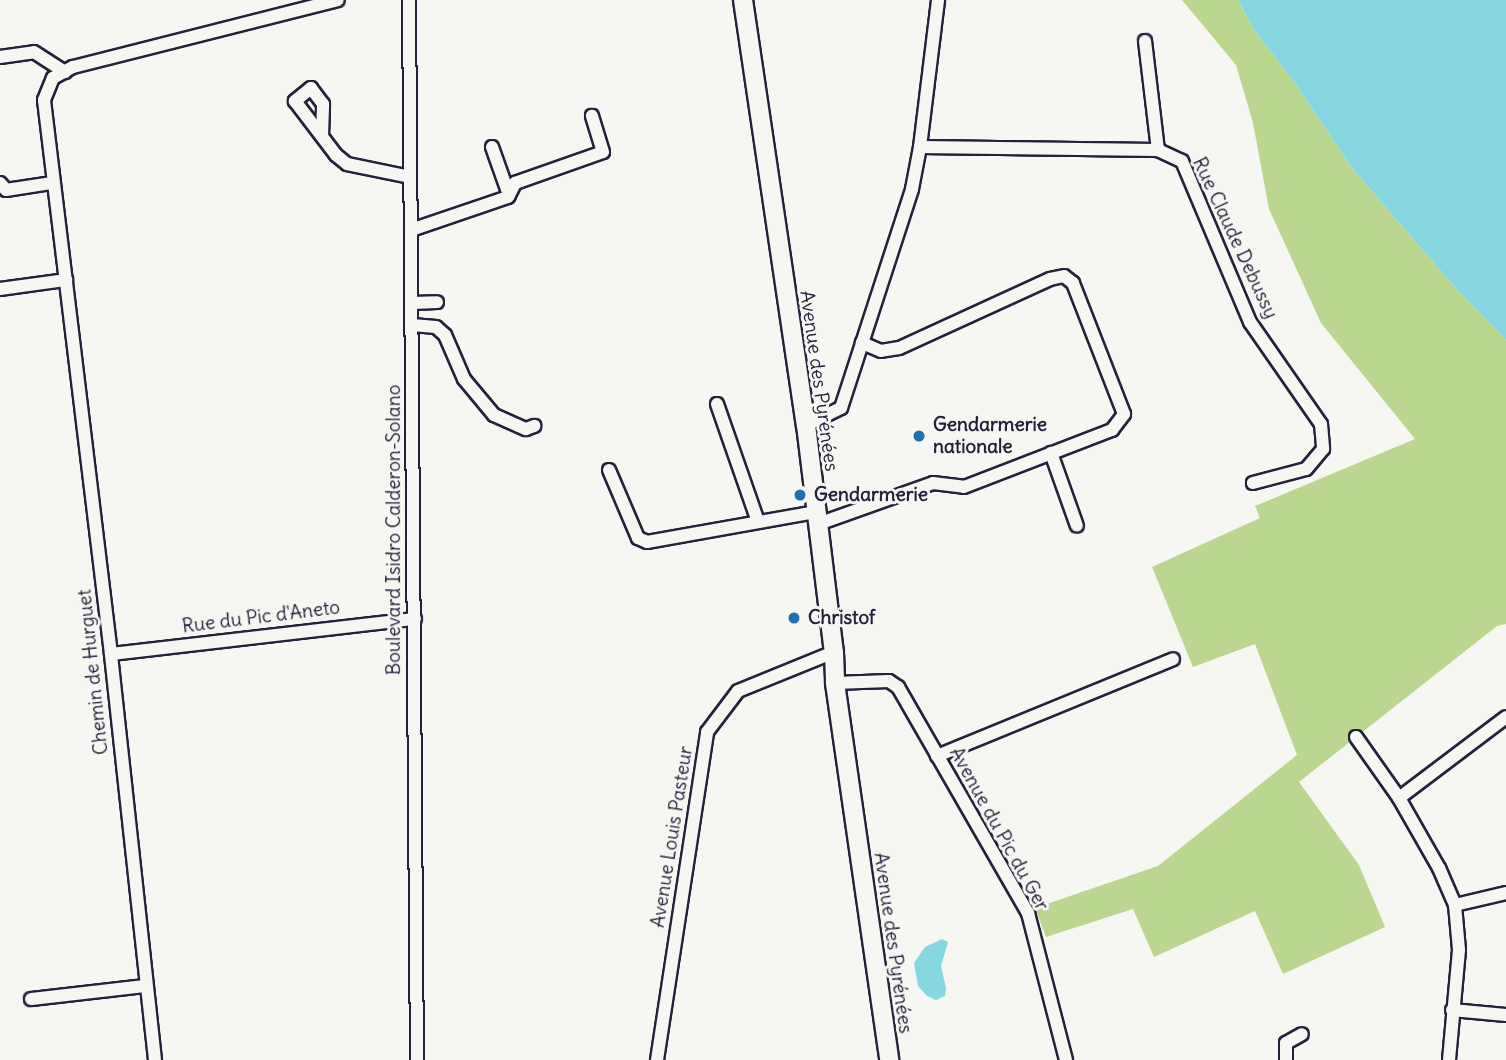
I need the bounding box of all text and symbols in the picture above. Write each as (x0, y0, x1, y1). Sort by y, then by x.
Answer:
street label: Rue Claude Debussy (1188, 154, 1282, 322)
street label: Avenue des Pyrénées (795, 289, 843, 473)
street label: Boulevard Isidro Calderon-Solano (383, 385, 405, 675)
place label: Gendarmerie nationale (933, 414, 1047, 458)
marker: Gendarmerie nationale (911, 428, 927, 444)
place label: Gendarmerie (814, 484, 928, 506)
marker: Gendarmerie (792, 487, 808, 503)
street label: Chemin de Hurguet (73, 588, 113, 756)
street label: Rue du Pic d'Aneto (181, 596, 341, 638)
place label: Christof (808, 607, 875, 629)
marker: Christof (786, 610, 802, 626)
street label: Avenue du Pic du Ger (945, 743, 1053, 915)
street label: Avenue Louis Pasteur (646, 745, 698, 929)
street label: Avenue des Pyrénées (869, 851, 917, 1035)

